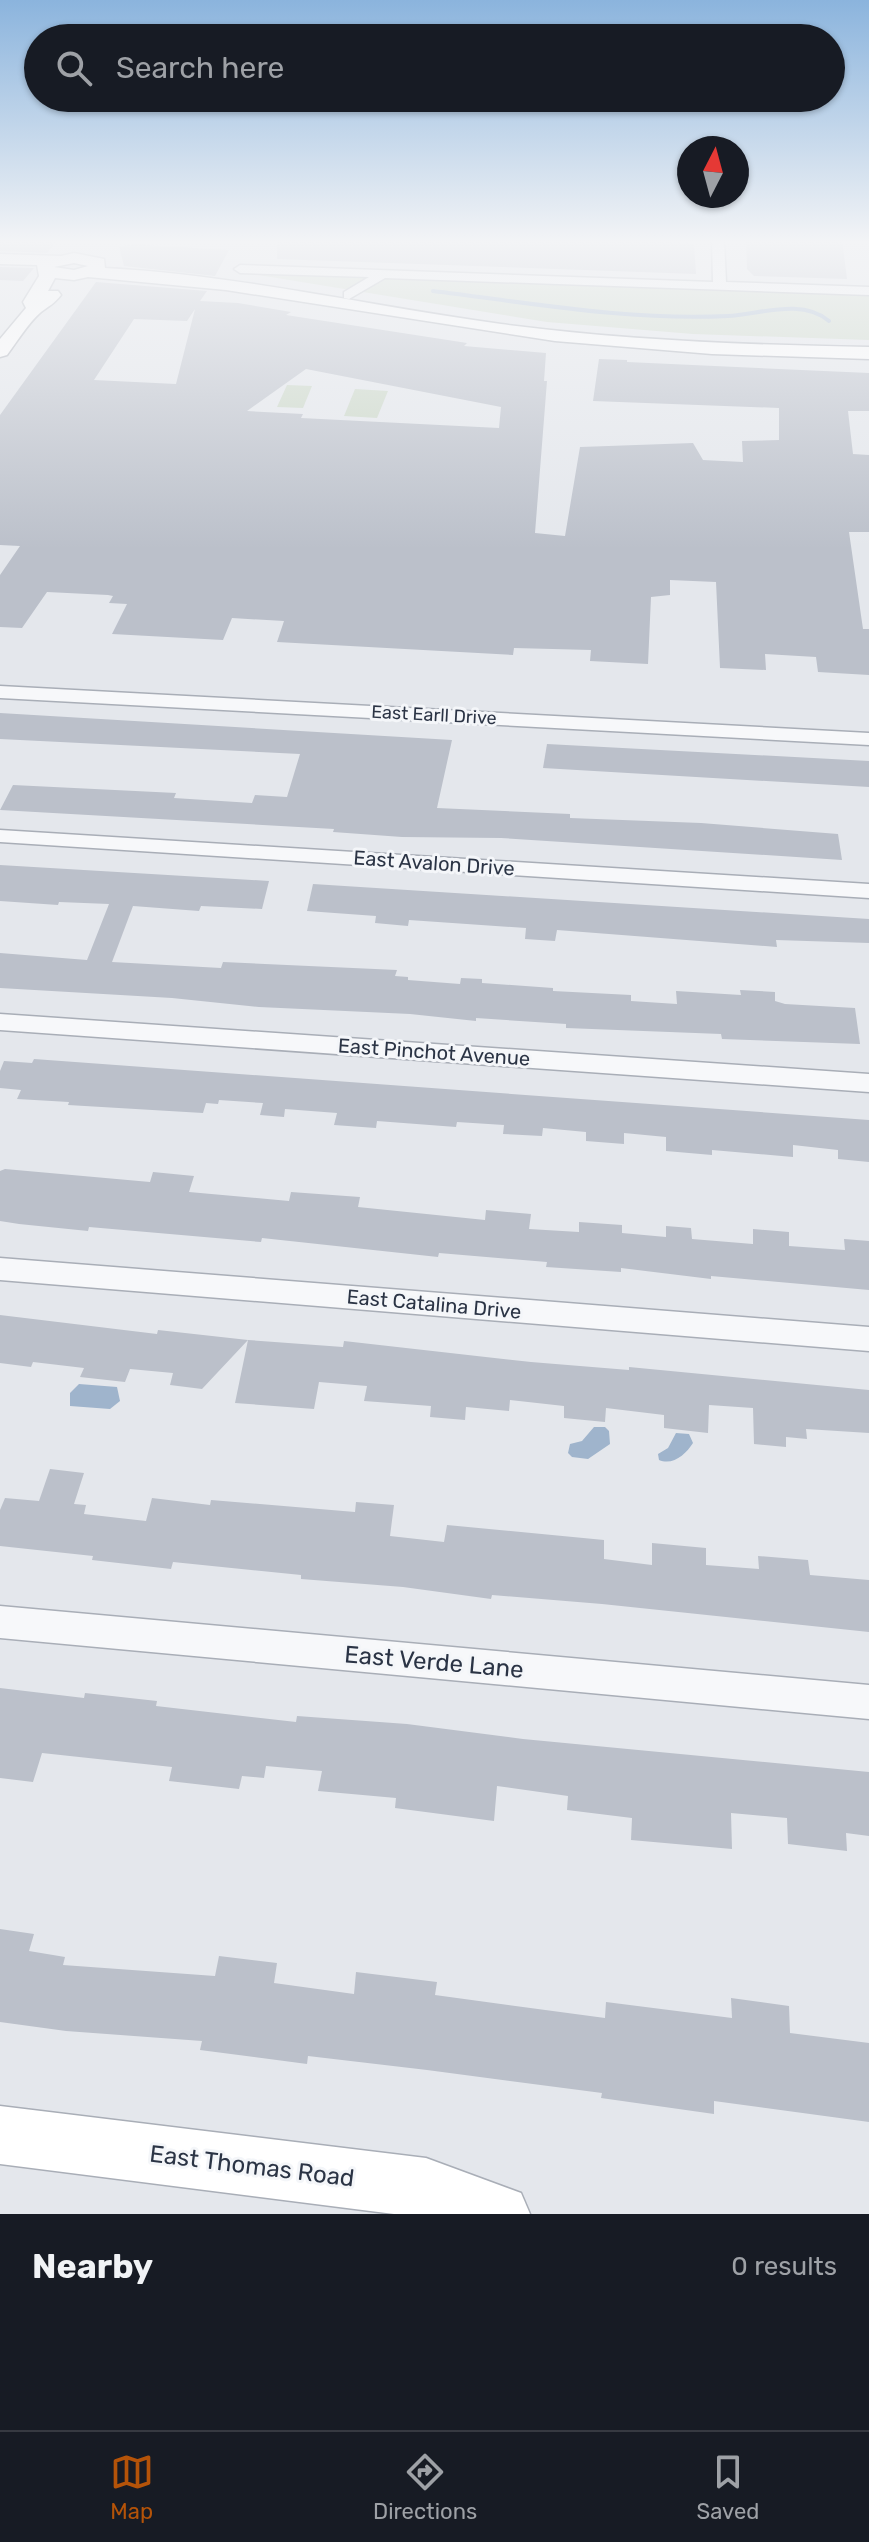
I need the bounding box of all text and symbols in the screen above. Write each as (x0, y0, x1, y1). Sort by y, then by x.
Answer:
search box (24, 24, 845, 112)
icon: search (52, 46, 96, 90)
text: Search here (116, 50, 284, 86)
north arrow (677, 136, 749, 208)
street label: East Earll Drive (371, 701, 497, 729)
street label: East Avalon Drive (353, 845, 515, 881)
street label: East Pinchot Avenue (337, 1033, 531, 1071)
street label: East Catalina Drive (346, 1284, 522, 1324)
street label: East Verde Lane (343, 1640, 525, 1684)
street label: East Thomas Road (148, 2140, 356, 2192)
text: Nearby (32, 2246, 153, 2287)
text: 0 results (731, 2251, 837, 2282)
tab: Map (110, 2450, 154, 2525)
tab: Directions (373, 2450, 477, 2525)
tab: Saved (697, 2450, 759, 2525)

